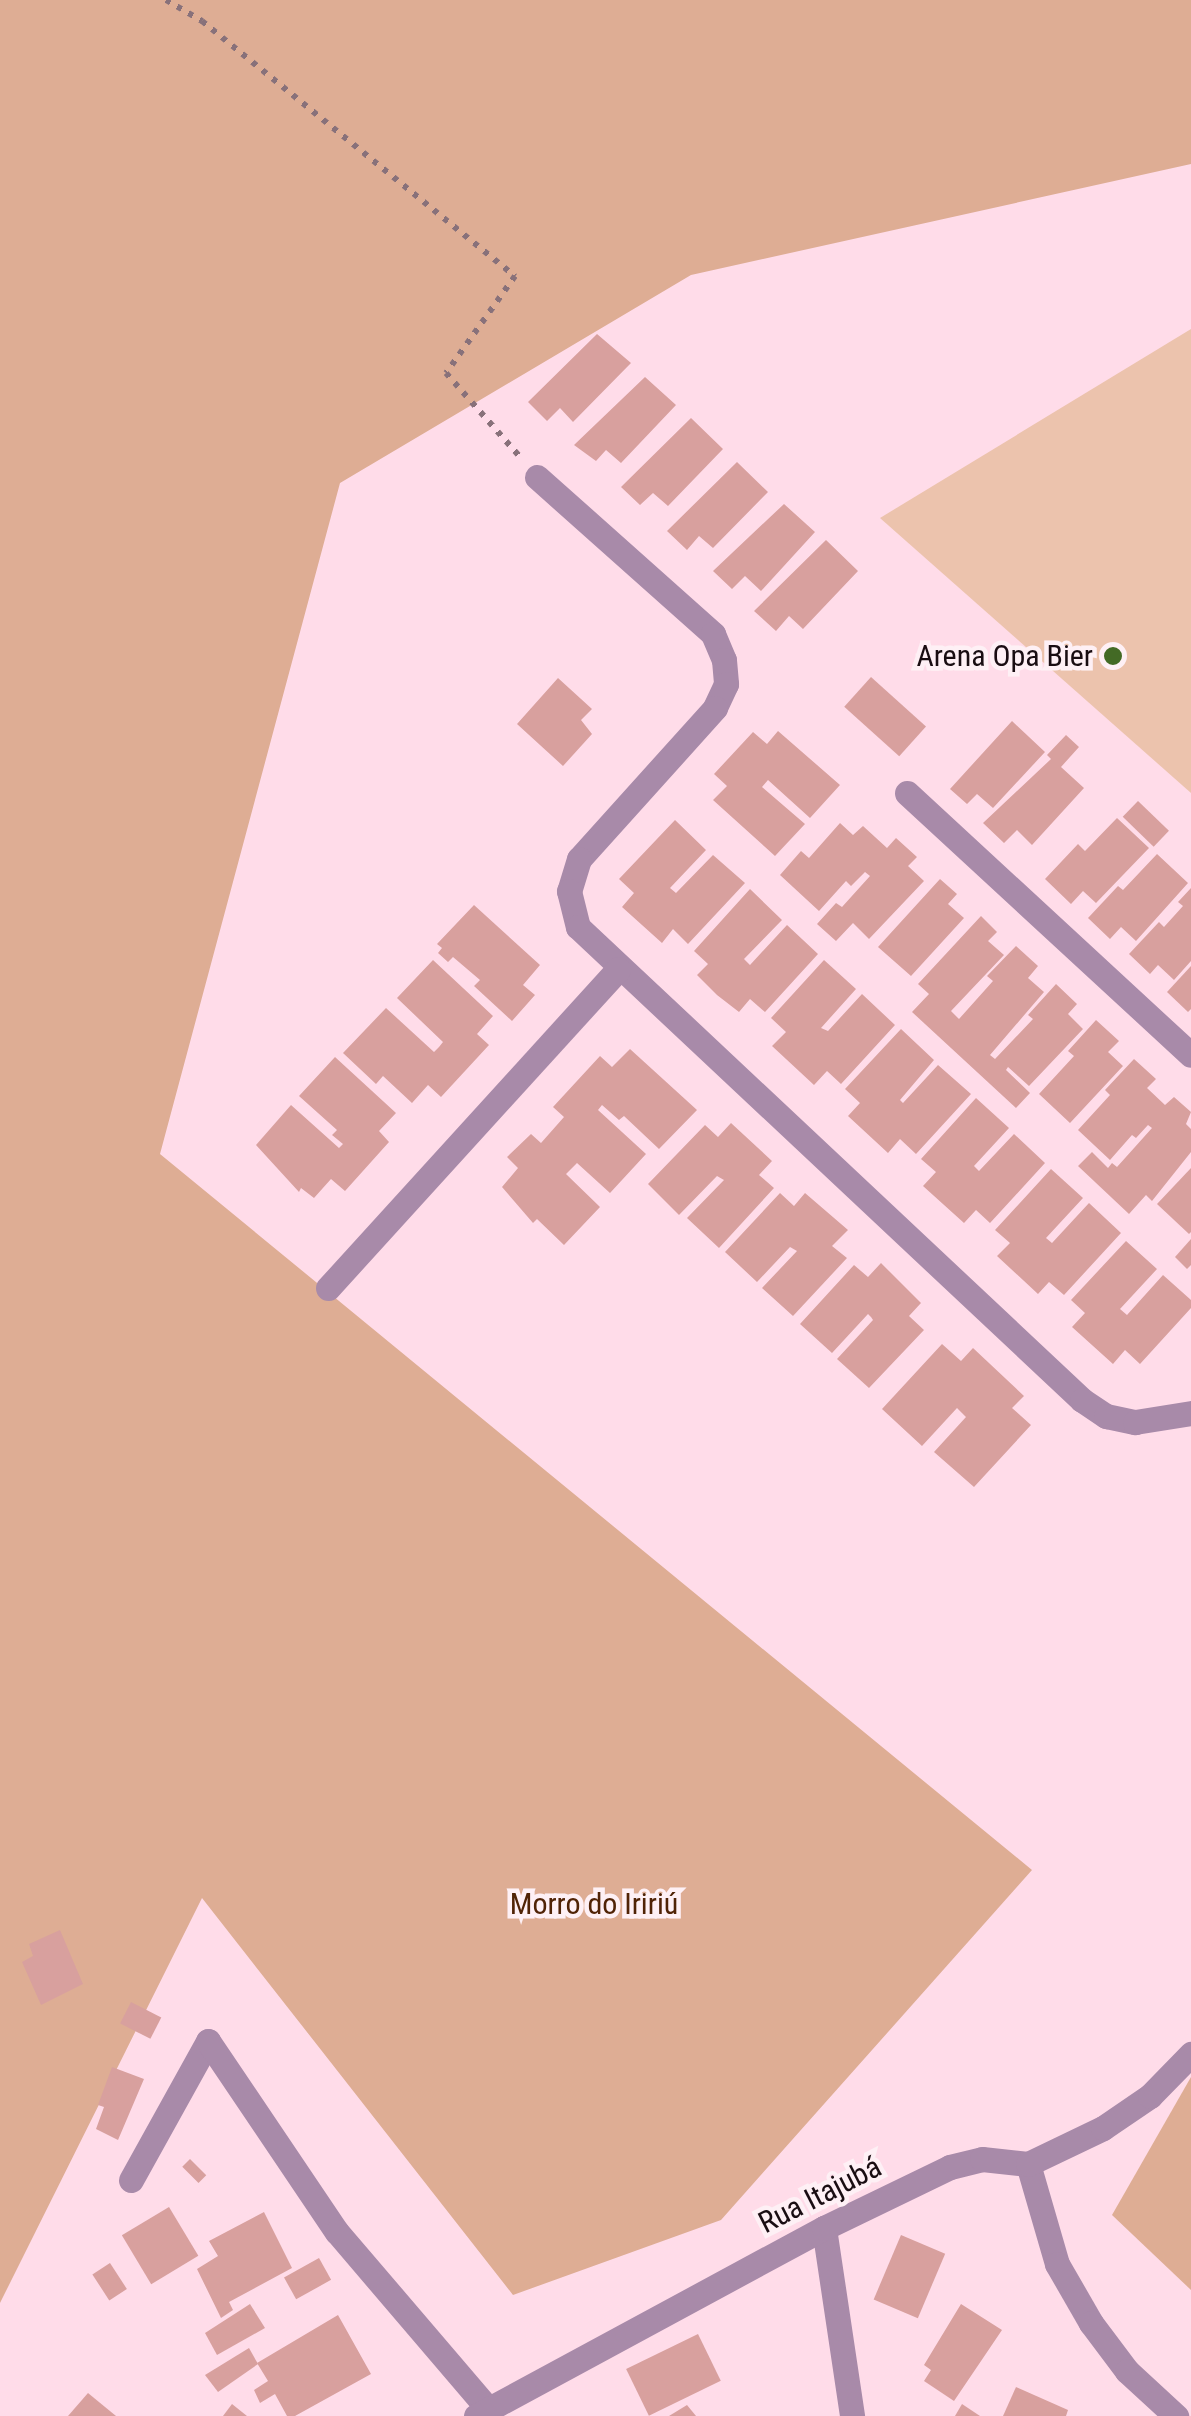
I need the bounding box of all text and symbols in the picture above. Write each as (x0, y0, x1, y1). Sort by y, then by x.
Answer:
place label: Arena Opa Bier (916, 638, 1093, 674)
marker: Arena Opa Bier (1102, 645, 1124, 667)
park label: Morro do Iririú (510, 1886, 678, 1922)
street label: Rua Itajubá (753, 2149, 887, 2241)

